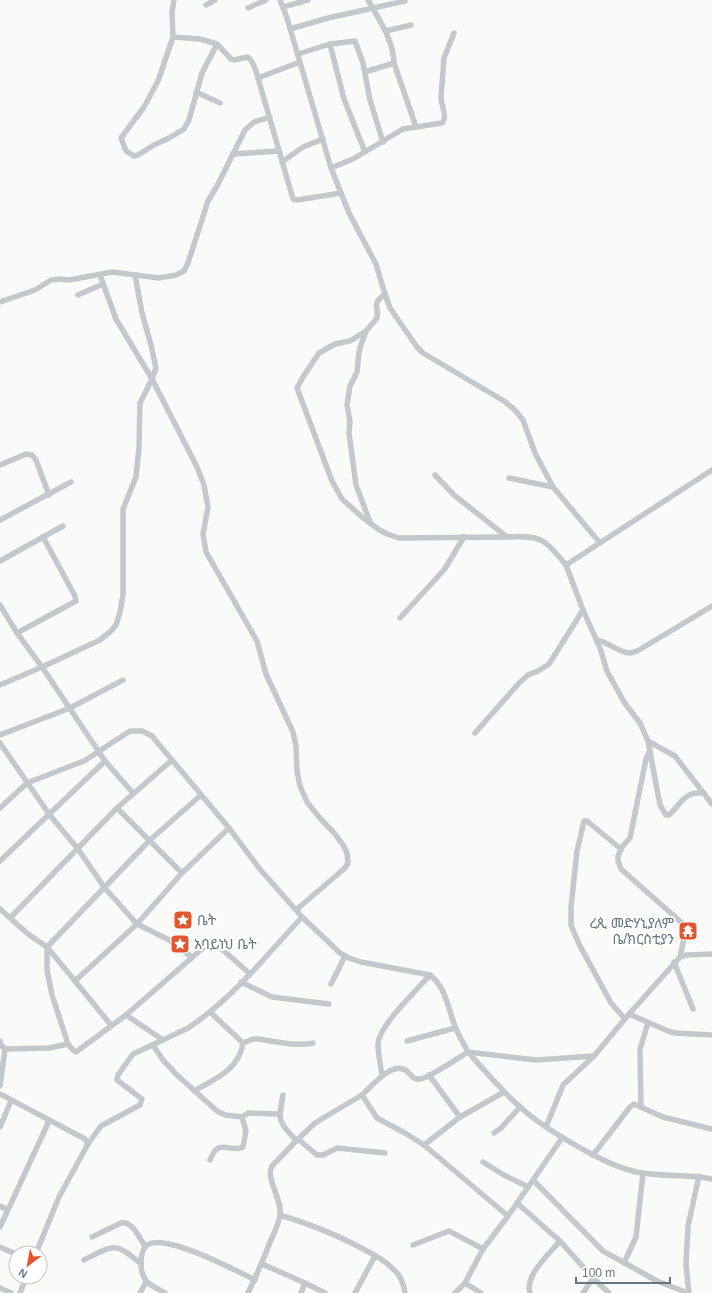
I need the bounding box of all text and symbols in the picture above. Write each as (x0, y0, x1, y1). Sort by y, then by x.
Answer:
place icon: ቤት (172, 909, 194, 931)
place label: ቤት (197, 912, 217, 928)
place label: ረጲ መድሃኒያለም ቤ/ክርስቲያን (590, 915, 674, 947)
temple icon: ረጲ መድሃኒያለም ቤ/ክርስቲያን (677, 920, 699, 942)
place icon: አባይነህ ቤት (169, 933, 191, 955)
place label: አባይነህ ቤት (194, 936, 257, 952)
north arrow (8, 1245, 48, 1285)
scale bar (576, 1259, 670, 1285)
text: N (16, 1266, 29, 1281)
text: 100 m (582, 1266, 615, 1280)

